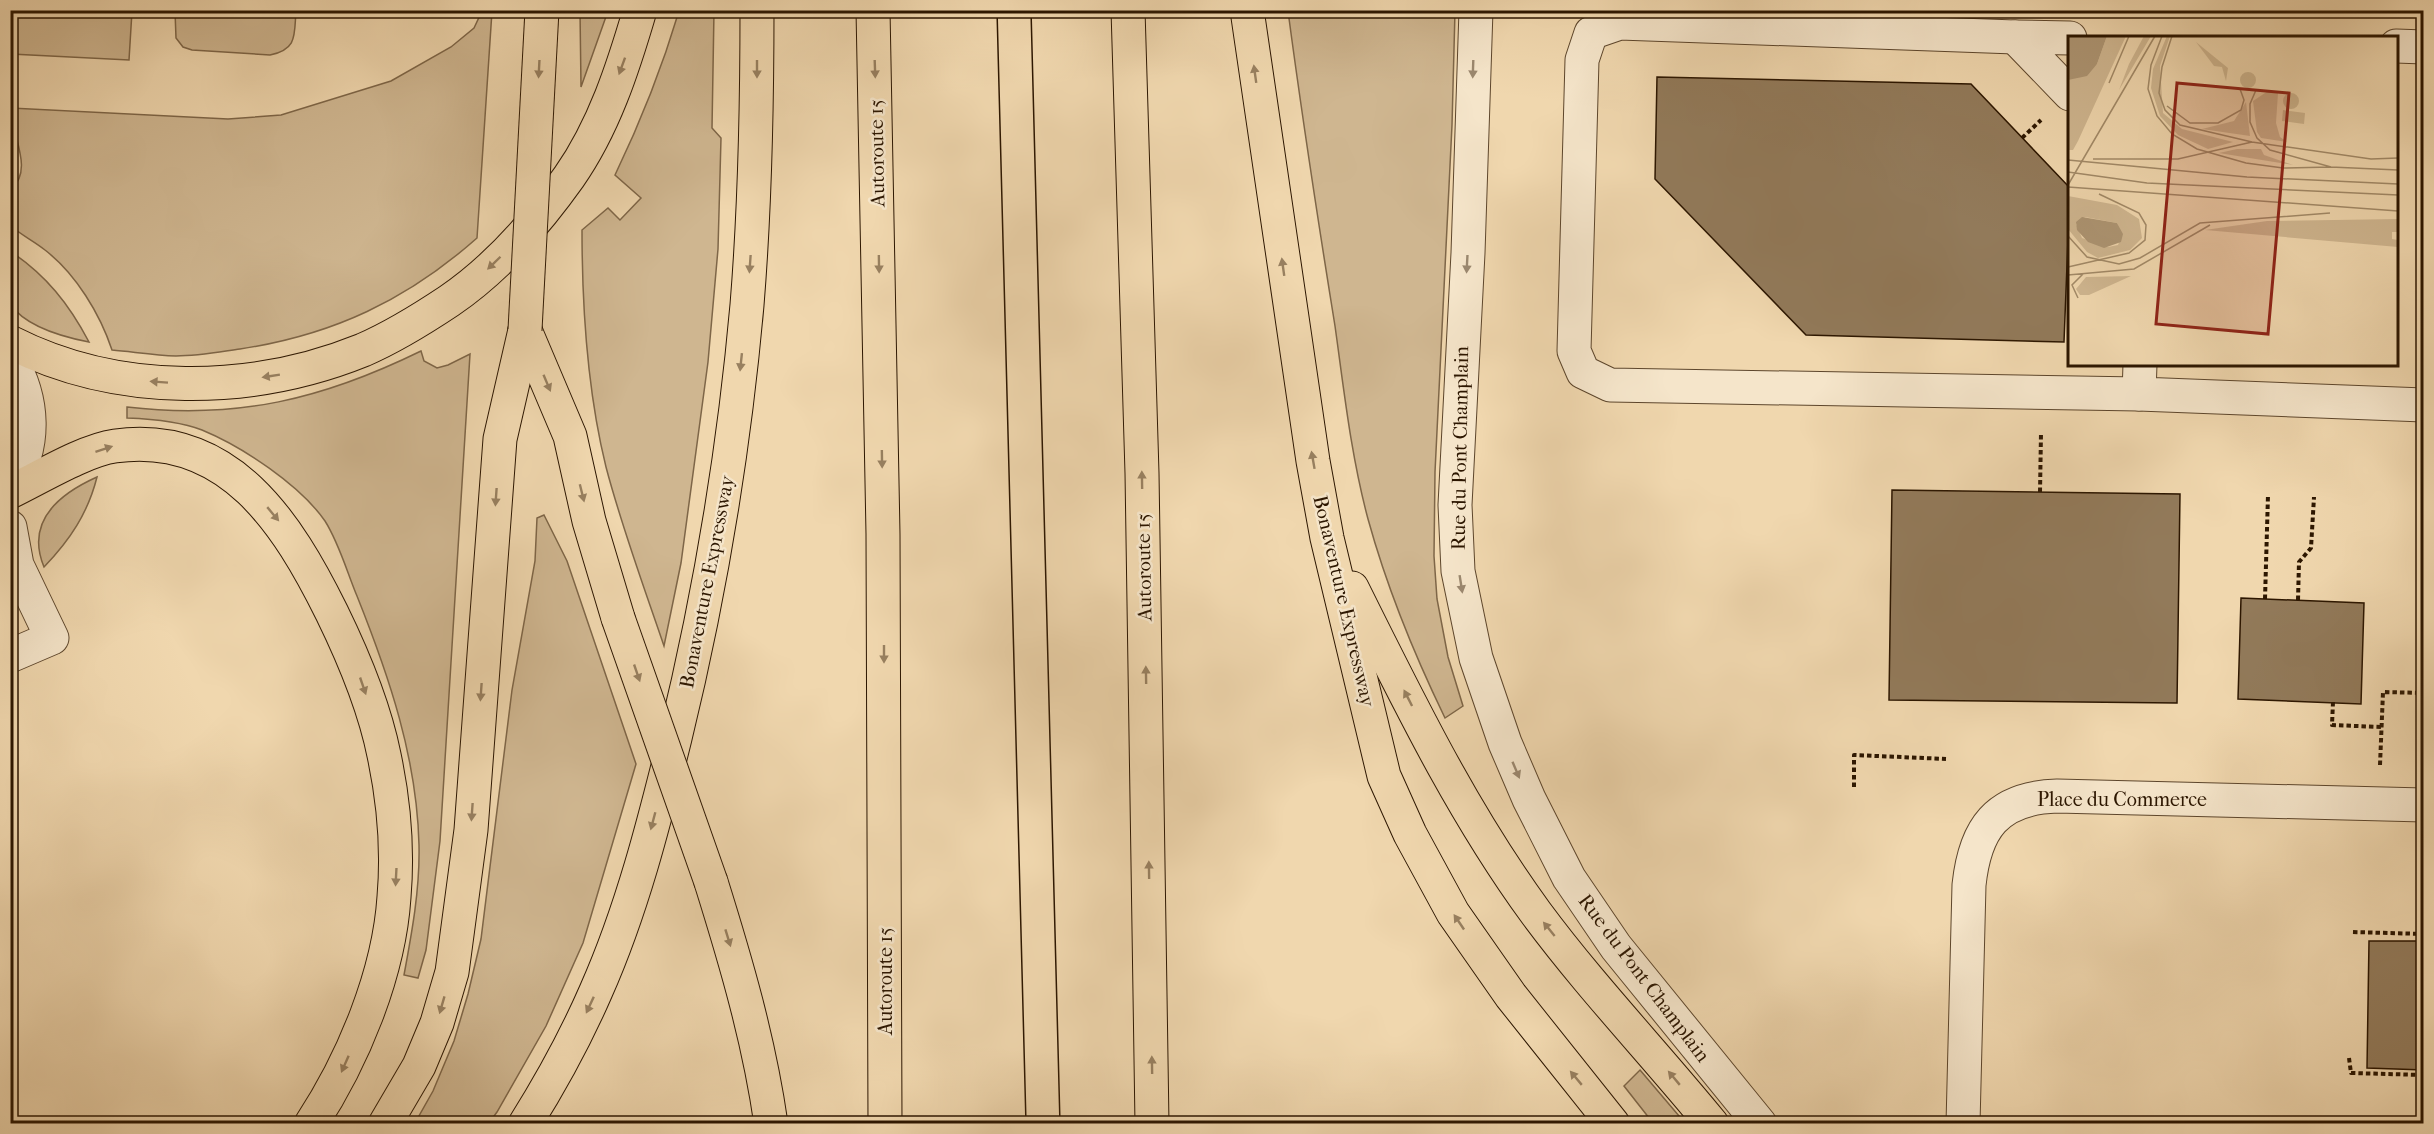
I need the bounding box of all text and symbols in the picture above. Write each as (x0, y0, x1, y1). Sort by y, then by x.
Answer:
inset map (2068, 36, 2398, 366)
one-way arrow (617, 58, 627, 76)
one-way arrow (534, 59, 543, 78)
one-way arrow (752, 59, 762, 78)
one-way arrow (870, 59, 879, 78)
one-way arrow (1469, 59, 1478, 78)
one-way arrow (1251, 65, 1260, 84)
street label: Autoroute 15 (865, 99, 889, 208)
one-way arrow (745, 254, 754, 273)
one-way arrow (874, 254, 884, 273)
one-way arrow (1462, 254, 1472, 273)
one-way arrow (488, 255, 502, 269)
one-way arrow (1279, 258, 1288, 277)
street label: Rue du Pont Champlain (1447, 345, 1473, 550)
one-way arrow (736, 353, 746, 372)
one-way arrow (262, 372, 281, 381)
one-way arrow (542, 375, 552, 393)
one-way arrow (150, 377, 169, 387)
one-way arrow (95, 444, 113, 453)
one-way arrow (878, 449, 887, 468)
one-way arrow (1308, 450, 1317, 469)
one-way arrow (1137, 471, 1147, 490)
street label: Bonaventure Expressway (675, 472, 739, 690)
one-way arrow (578, 484, 588, 502)
one-way arrow (491, 488, 500, 507)
street label: Bonaventure Expressway (1308, 493, 1380, 710)
one-way arrow (266, 506, 279, 521)
street label: Autoroute 15 (1132, 513, 1156, 622)
one-way arrow (1456, 575, 1465, 594)
one-way arrow (879, 644, 889, 663)
one-way arrow (633, 664, 643, 682)
one-way arrow (1142, 666, 1151, 685)
one-way arrow (359, 677, 369, 695)
one-way arrow (476, 682, 486, 701)
one-way arrow (1403, 690, 1413, 707)
one-way arrow (1512, 762, 1521, 779)
street label: Place du Commerce (2037, 788, 2207, 811)
one-way arrow (468, 803, 477, 822)
one-way arrow (648, 812, 658, 831)
one-way arrow (1144, 861, 1154, 880)
one-way arrow (391, 867, 400, 886)
street label: Rue du Pont Champlain (1573, 890, 1715, 1067)
one-way arrow (1453, 915, 1465, 931)
one-way arrow (1543, 922, 1556, 937)
street label: Autoroute 15 (874, 927, 897, 1036)
one-way arrow (724, 929, 733, 947)
one-way arrow (437, 996, 446, 1014)
one-way arrow (585, 997, 594, 1014)
one-way arrow (340, 1055, 350, 1073)
one-way arrow (1147, 1056, 1156, 1075)
one-way arrow (1570, 1071, 1583, 1086)
one-way arrow (1669, 1071, 1681, 1086)

